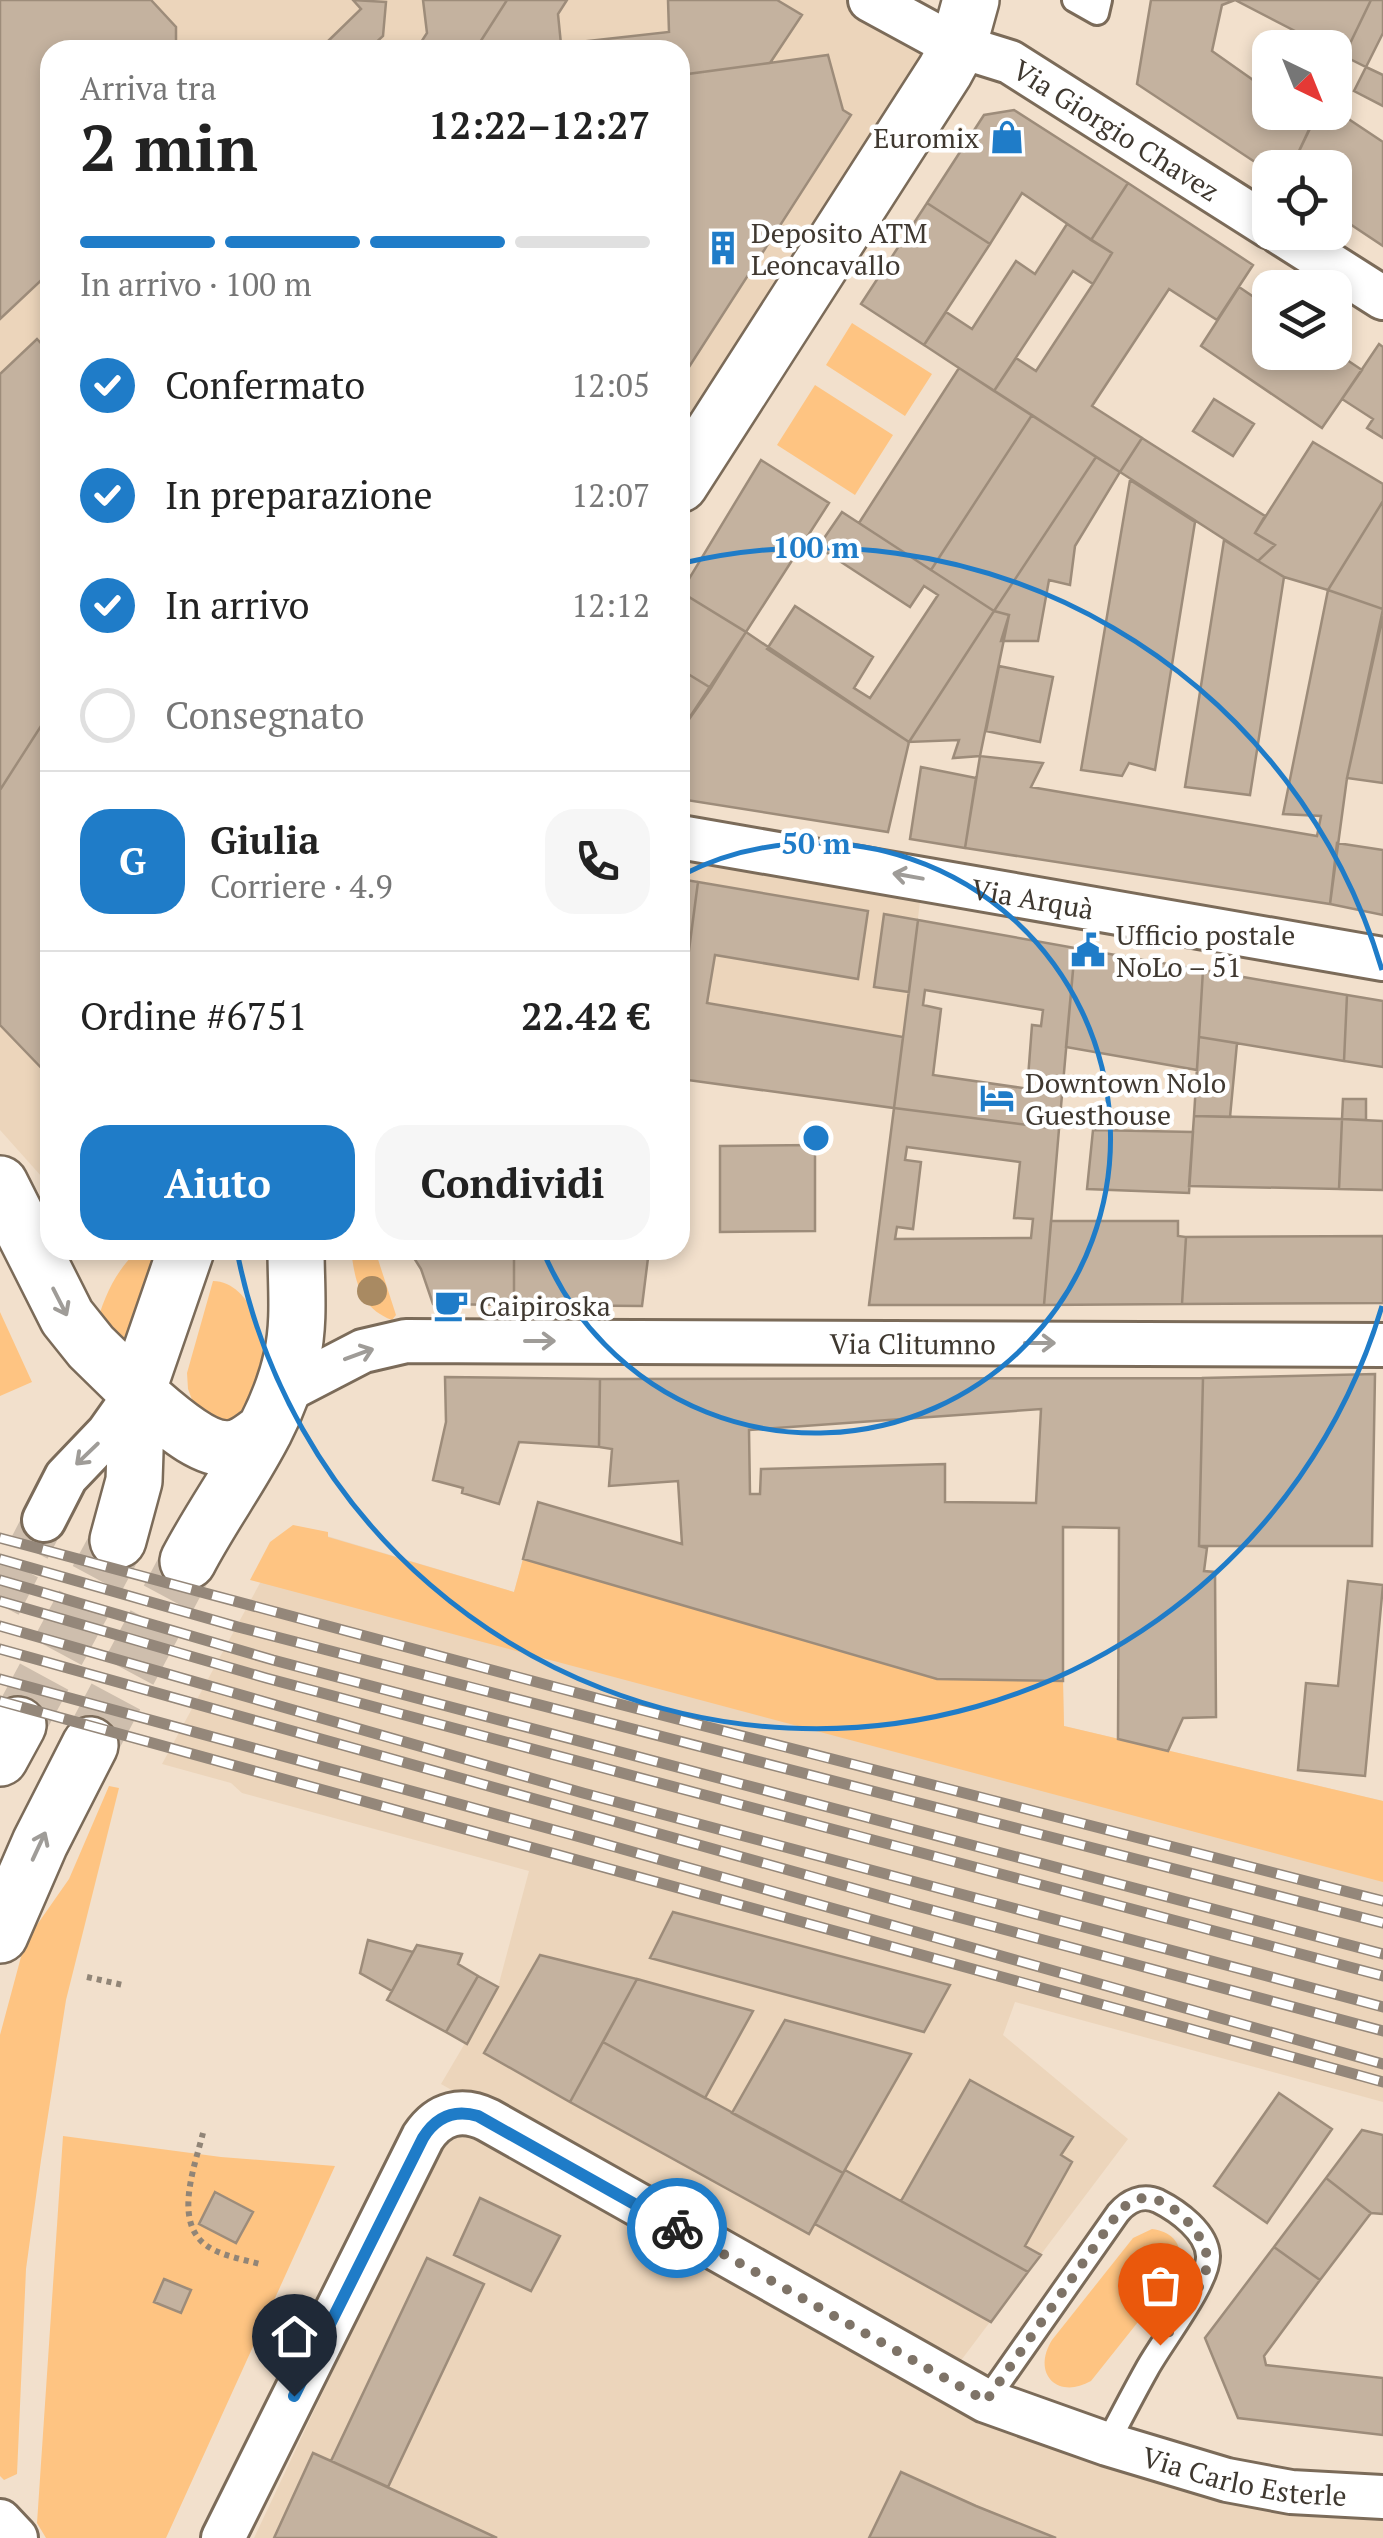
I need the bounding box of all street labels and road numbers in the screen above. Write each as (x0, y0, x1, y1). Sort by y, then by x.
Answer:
street label: Via Giorgio Chavez (1006, 50, 1227, 209)
street label: Via Arquà (969, 869, 1097, 927)
street label: Via Clitumno (829, 1324, 996, 1362)
street label: Via Carlo Esterle (1138, 2437, 1348, 2514)

